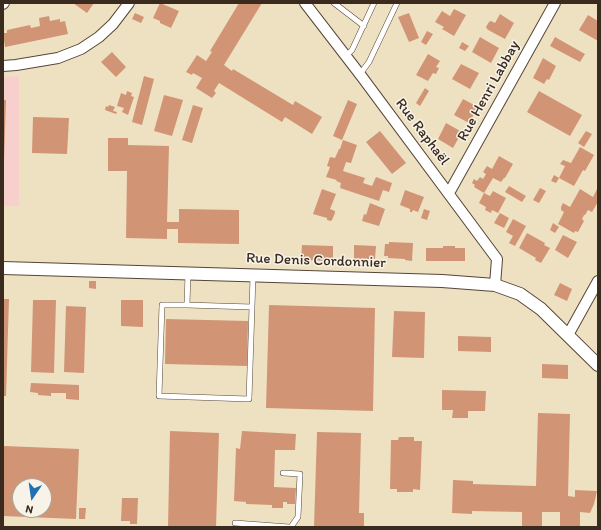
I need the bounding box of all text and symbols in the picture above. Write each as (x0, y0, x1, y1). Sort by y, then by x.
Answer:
street label: Rue Henri Labbay (454, 38, 524, 144)
street label: Rue Raphaël (391, 95, 453, 169)
street label: Rue Denis Cordonnier (246, 250, 386, 272)
north arrow (12, 478, 52, 518)
text: N (24, 502, 34, 516)

